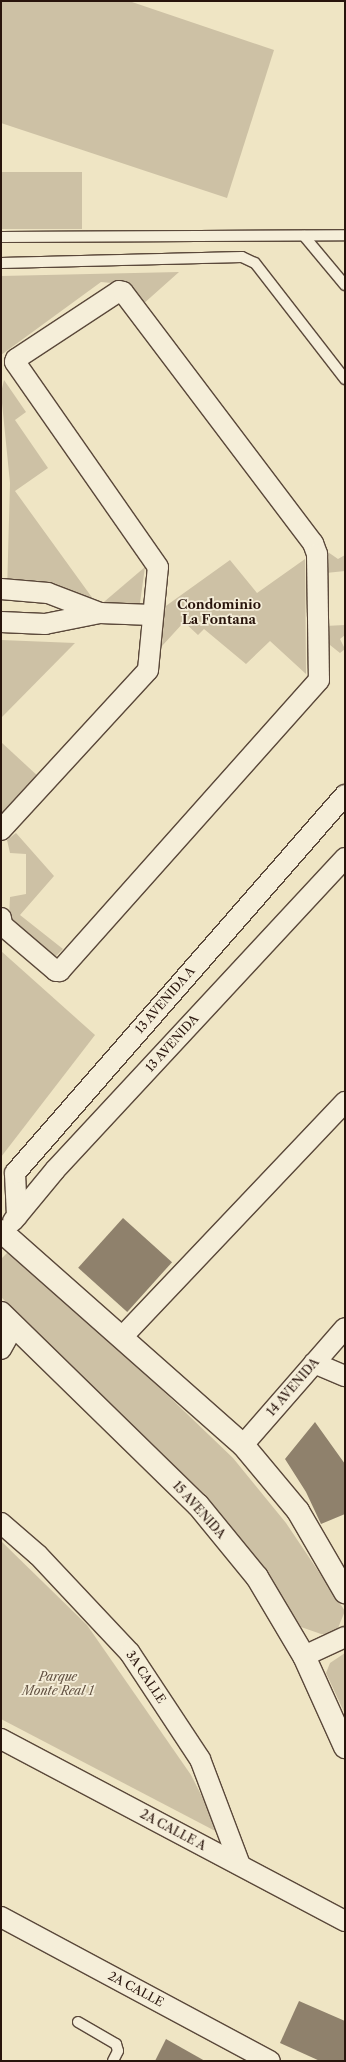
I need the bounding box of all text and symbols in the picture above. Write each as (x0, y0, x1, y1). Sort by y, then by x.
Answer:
district label: Condominio La Fontana (177, 597, 261, 628)
street label: 13 AVENIDA A (132, 963, 198, 1037)
street label: 13 AVENIDA (142, 1011, 202, 1075)
street label: 14 AVENIDA (264, 1355, 322, 1419)
street label: 15 AVENIDA (169, 1478, 229, 1542)
street label: 3A CALLE (123, 1648, 169, 1706)
park label: Parque Monte Real 1 (22, 1670, 94, 1698)
street label: 2A CALLE A (137, 1806, 209, 1854)
street label: 2A CALLE (106, 1968, 166, 2010)

